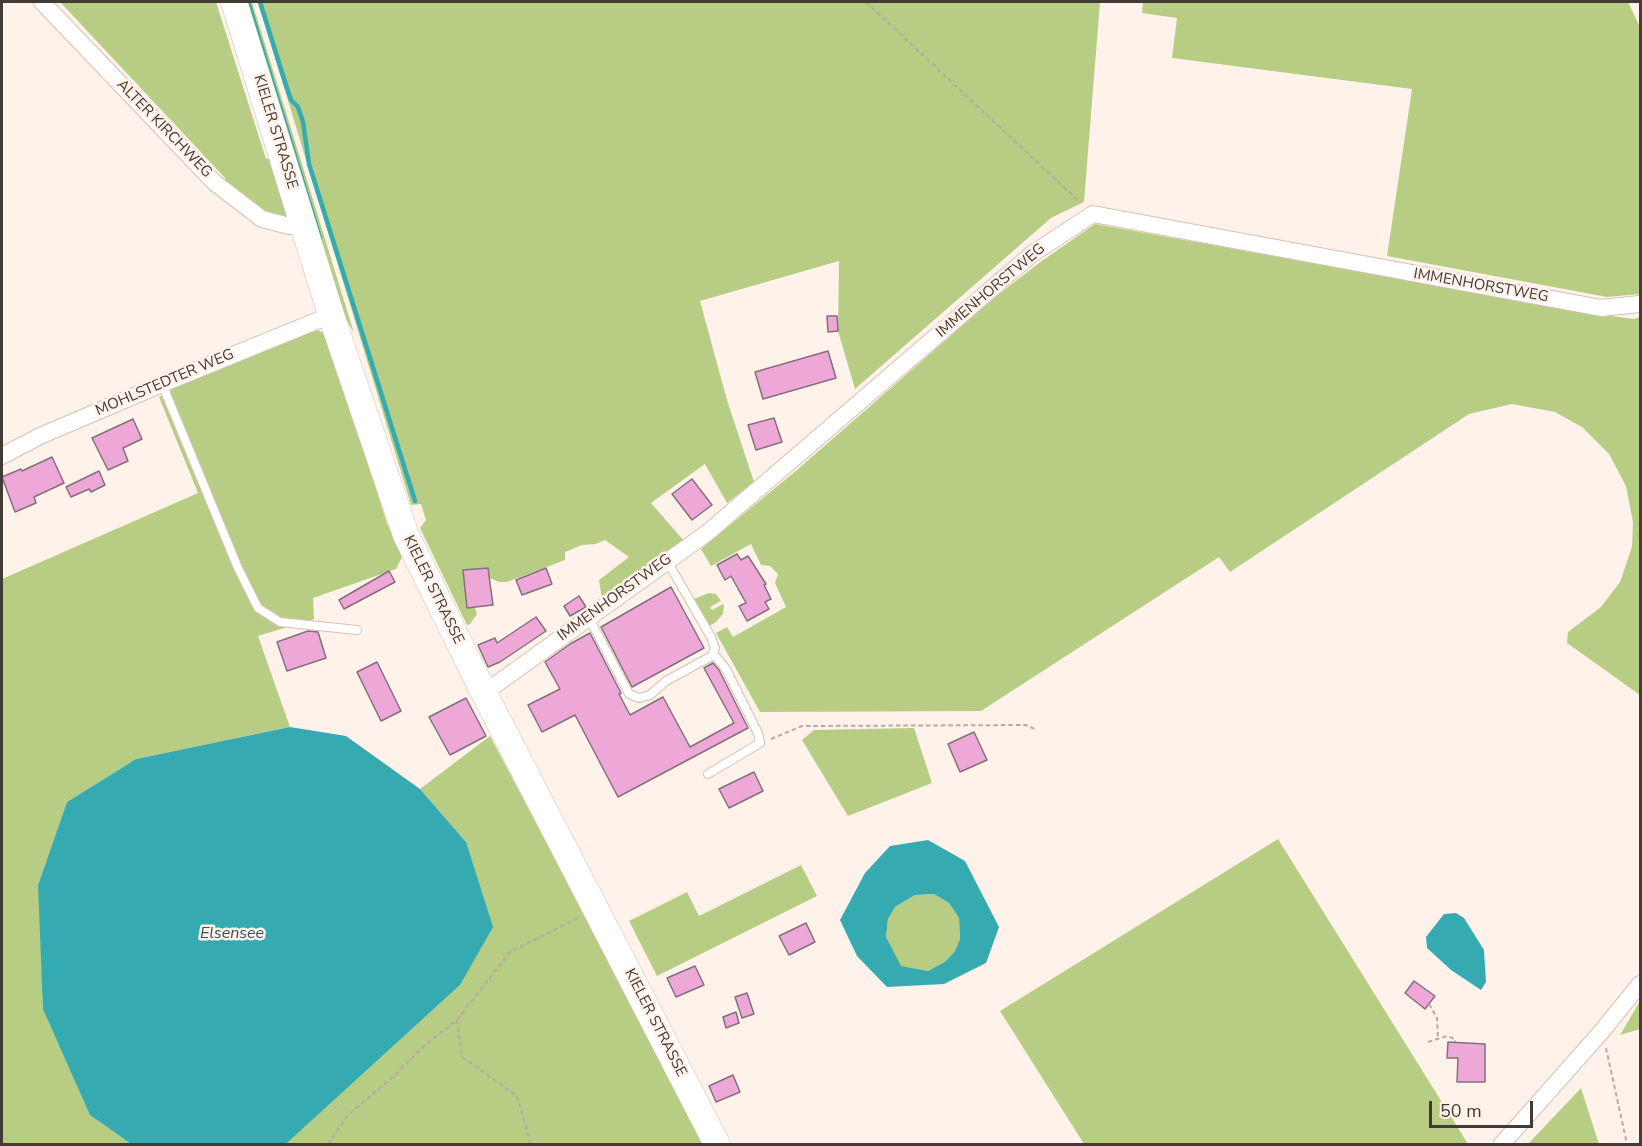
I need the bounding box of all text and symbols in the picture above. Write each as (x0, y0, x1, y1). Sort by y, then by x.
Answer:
street label: KIELER STRASSE (249, 73, 301, 191)
street label: ALTER KIRCHWEG (113, 76, 215, 182)
street label: IMMENHORSTWEG (933, 240, 1049, 342)
street label: IMMENHORSTWEG (1412, 265, 1550, 307)
street label: MOHLSTEDTER WEG (93, 346, 237, 420)
street label: KIELER STRASSE (399, 533, 467, 647)
street label: IMMENHORSTWEG (554, 551, 676, 645)
water label: Elsensee (200, 924, 264, 944)
street label: KIELER STRASSE (620, 966, 690, 1080)
scale bar (1432, 1089, 1536, 1127)
text: 50 m (1440, 1099, 1482, 1123)

